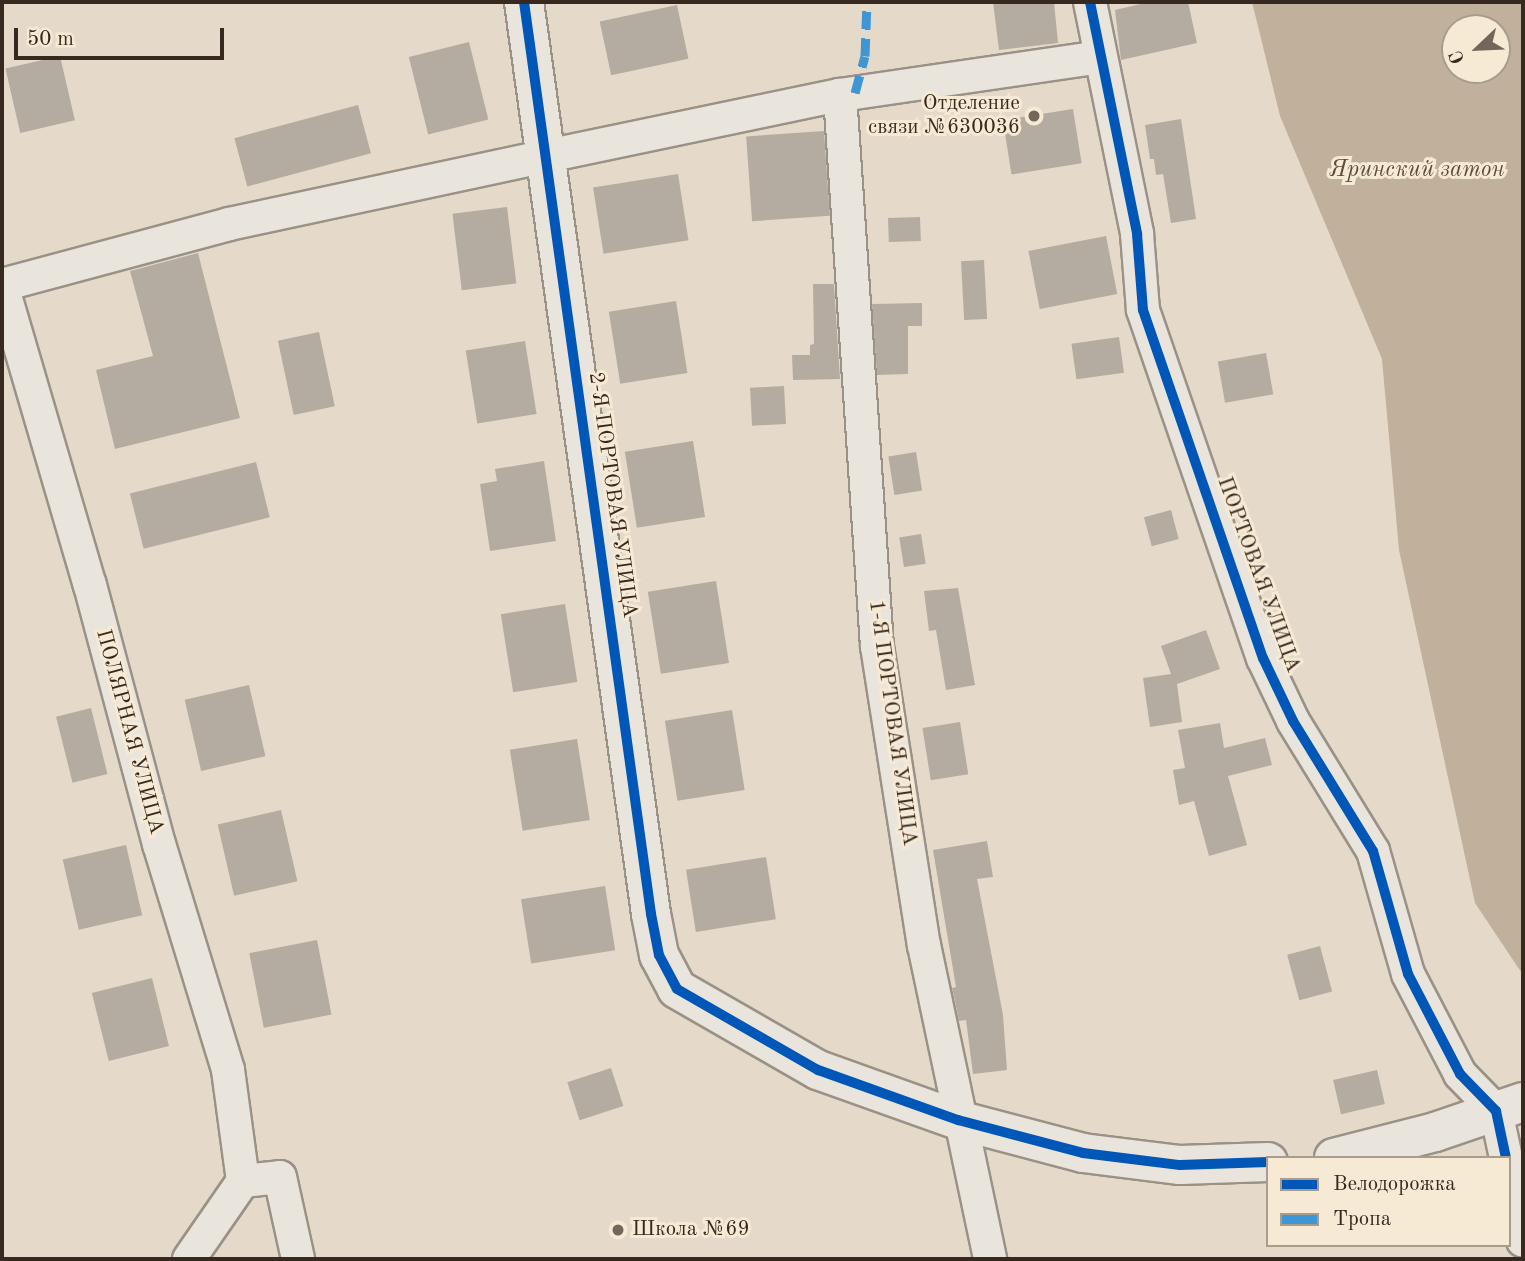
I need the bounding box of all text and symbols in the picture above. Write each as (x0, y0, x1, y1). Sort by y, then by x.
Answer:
scale bar (18, 14, 228, 58)
north arrow (1441, 14, 1511, 84)
text: 50 m (27, 29, 74, 50)
text: С (1447, 47, 1469, 66)
place label: Отделение связи №630036 (868, 91, 1020, 141)
marker: Отделение связи №630036 (1026, 108, 1042, 124)
water label: Яринский затон (1329, 156, 1505, 184)
street label: 2-Я ПОРТОВАЯ УЛИЦА (582, 371, 642, 619)
street label: ПОРТОВАЯ УЛИЦА (1211, 474, 1305, 676)
street label: 1-Я ПОРТОВАЯ УЛИЦА (862, 599, 922, 847)
street label: ПОЛЯРНАЯ УЛИЦА (90, 627, 168, 837)
legend (1266, 1156, 1511, 1247)
text: Велодорожка (1333, 1174, 1456, 1195)
text: Тропа (1333, 1209, 1391, 1230)
place label: Школа №69 (632, 1217, 750, 1243)
marker: Школа №69 (610, 1222, 626, 1238)

